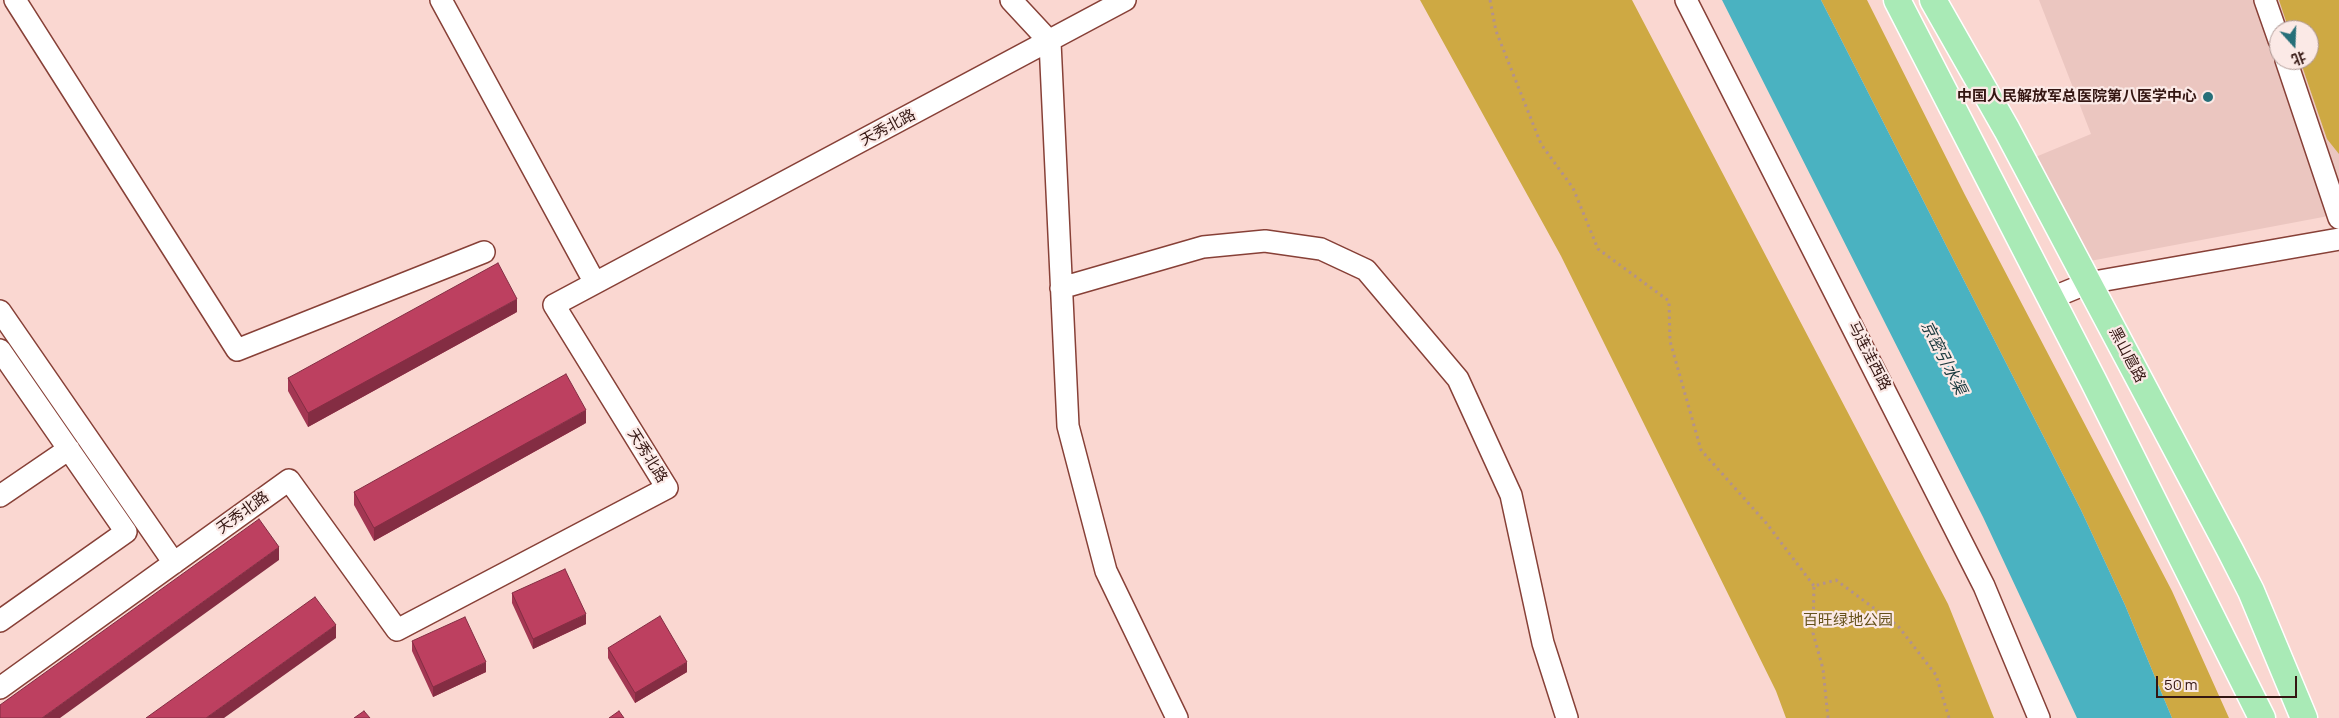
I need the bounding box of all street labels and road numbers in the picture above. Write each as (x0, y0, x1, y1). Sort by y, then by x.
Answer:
street label: 天秀北路 (857, 106, 919, 150)
street label: 马连洼西路 (1844, 319, 1894, 393)
street label: 黑山扈路 (2105, 324, 2149, 386)
street label: 天秀北路 (623, 426, 671, 486)
street label: 天秀北路 (213, 488, 273, 538)

